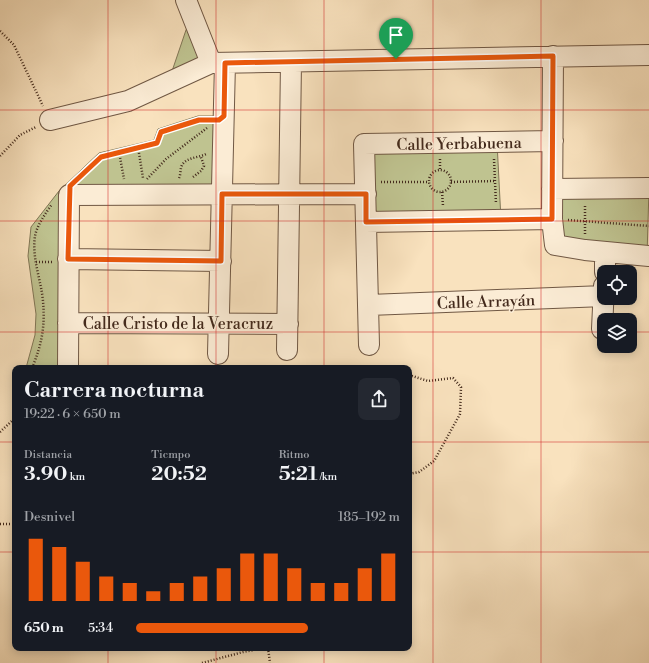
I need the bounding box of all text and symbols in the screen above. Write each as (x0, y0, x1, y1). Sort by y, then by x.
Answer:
pin (379, 18, 413, 59)
icon: arrive (385, 24, 407, 46)
street label: Calle Yerbabuena (396, 133, 523, 155)
map controls (597, 265, 637, 353)
button: locate (597, 265, 637, 305)
street label: Calle Arrayán (437, 290, 536, 314)
button: layers (597, 313, 637, 353)
street label: Calle Cristo de la Veracruz (83, 314, 273, 334)
text: Carrera nocturna (24, 377, 204, 404)
button: share (358, 378, 400, 420)
text: 19:22 · 6 × 650 m (24, 406, 121, 422)
text: Distancia (24, 448, 72, 462)
text: Tiempo (151, 448, 190, 462)
text: Ritmo (279, 448, 309, 462)
text: 3.90 (24, 462, 67, 487)
text: 20:52 (151, 462, 207, 487)
text: 5:21 (279, 462, 317, 487)
text: km (67, 470, 85, 484)
text: /km (317, 470, 337, 484)
text: Desnivel (24, 509, 75, 525)
text: 185–192 m (338, 509, 400, 525)
text: 650 m (24, 620, 64, 636)
text: 5:34 (88, 620, 113, 636)

